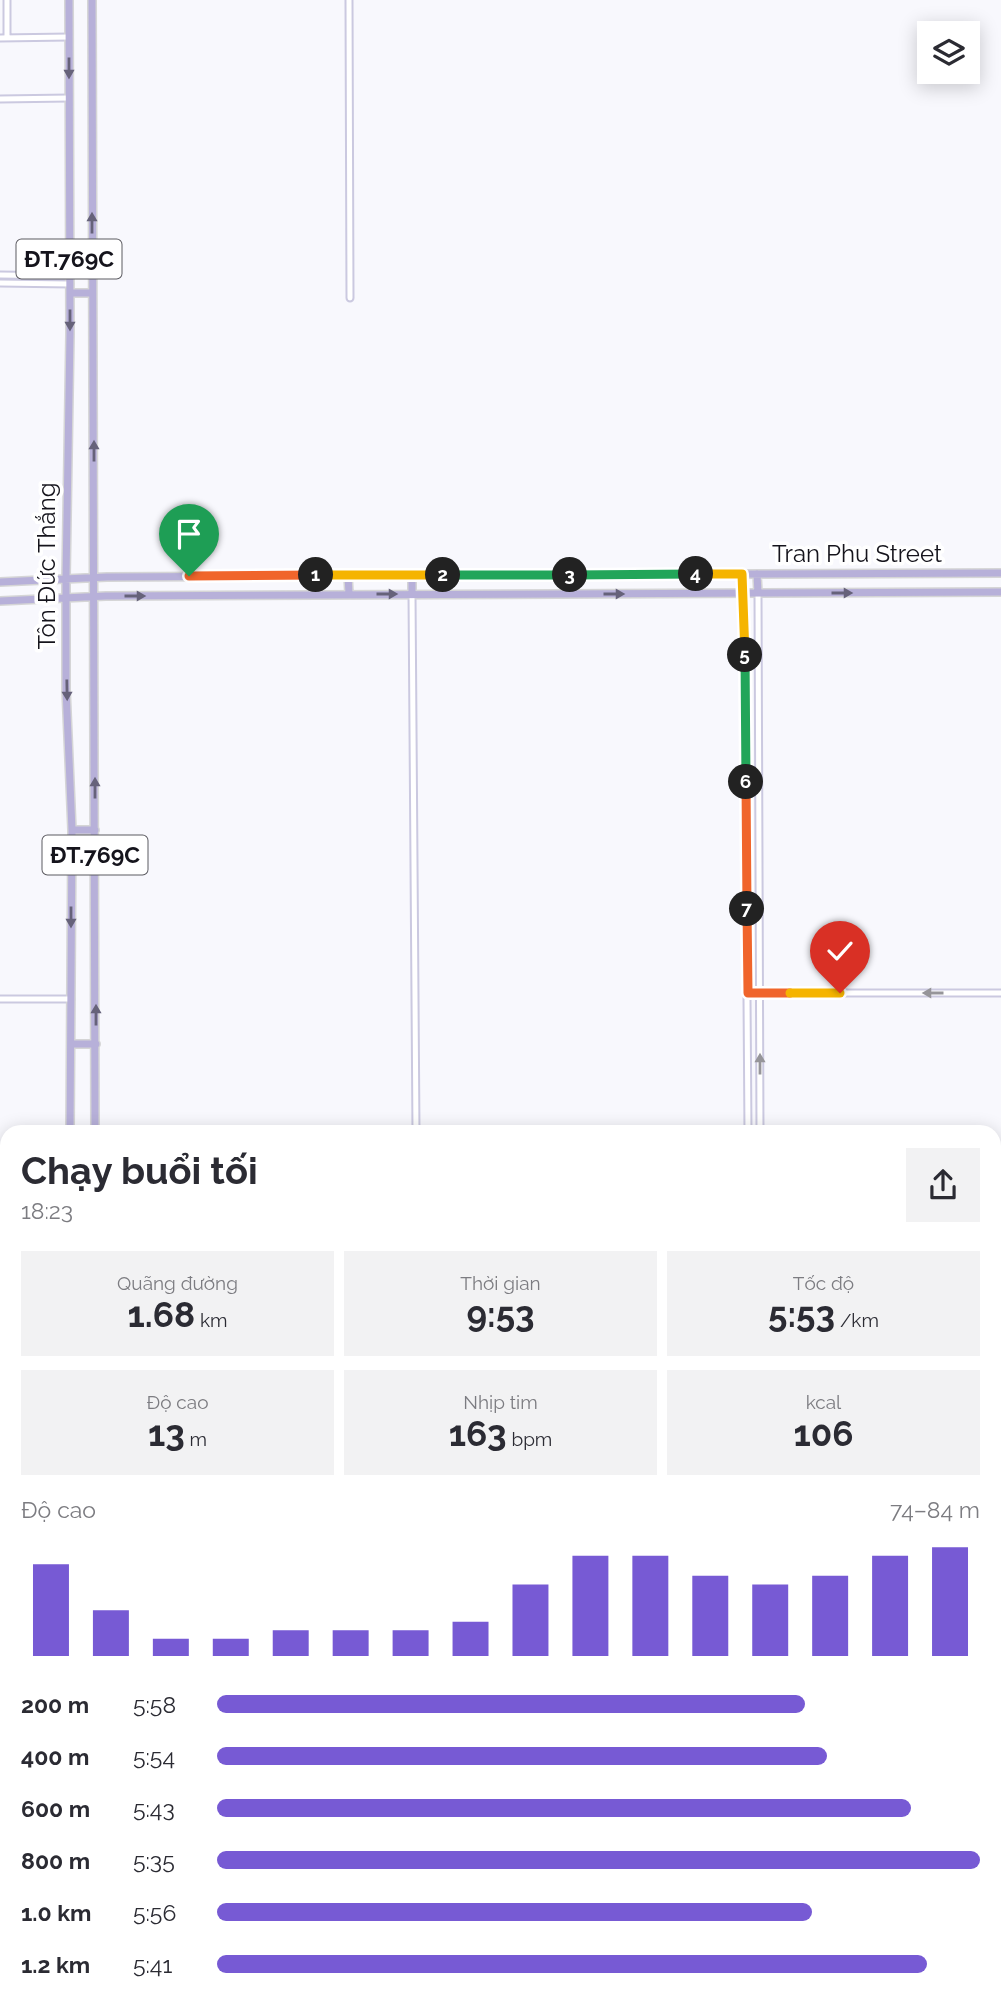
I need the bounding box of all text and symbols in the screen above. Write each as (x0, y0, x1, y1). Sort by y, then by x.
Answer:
map controls (917, 21, 980, 84)
button: layers (917, 21, 980, 84)
one-way arrow (63, 57, 75, 79)
one-way arrow (86, 212, 98, 234)
road number: ĐT.769C (17, 240, 122, 278)
one-way arrow (64, 309, 76, 331)
one-way arrow (88, 439, 99, 461)
street label: Tôn Đức Thắng (32, 482, 61, 650)
pin (159, 504, 219, 576)
icon: arrive (170, 515, 208, 553)
street label: Tran Phu Street (772, 539, 942, 568)
pin: 4 (678, 556, 714, 592)
pin: 1 (298, 558, 334, 592)
pin: 2 (426, 558, 460, 592)
pin: 3 (552, 558, 588, 592)
text: 4 (690, 562, 701, 584)
text: 1 (311, 563, 320, 585)
text: 2 (437, 563, 448, 585)
text: 3 (564, 563, 575, 585)
one-way arrow (831, 587, 853, 598)
one-way arrow (376, 588, 398, 600)
one-way arrow (603, 588, 625, 600)
one-way arrow (124, 590, 146, 602)
pin: 5 (728, 638, 762, 672)
text: 5 (739, 643, 750, 665)
one-way arrow (61, 679, 72, 701)
pin: 6 (728, 764, 764, 800)
text: 6 (740, 770, 751, 792)
one-way arrow (89, 776, 101, 798)
road number: ĐT.769C (42, 835, 148, 874)
pin: 7 (730, 892, 764, 926)
text: 7 (741, 897, 752, 919)
one-way arrow (65, 906, 77, 928)
pin (810, 921, 870, 993)
icon: check (821, 932, 859, 970)
one-way arrow (922, 987, 944, 999)
one-way arrow (90, 1004, 102, 1026)
one-way arrow (754, 1053, 765, 1075)
text: Chạy buổi tối (21, 1148, 258, 1193)
button: share (906, 1148, 980, 1222)
text: 18:23 (21, 1197, 73, 1224)
text: Quãng đường (117, 1272, 238, 1294)
text: Thời gian (460, 1272, 541, 1294)
text: Tốc độ (793, 1272, 854, 1294)
text: 1.68 (128, 1294, 195, 1335)
text: 9:53 (466, 1294, 535, 1335)
text: 5:53 (768, 1294, 835, 1335)
text: km (195, 1309, 227, 1331)
text: /km (835, 1309, 879, 1331)
text: Độ cao (147, 1391, 208, 1413)
text: Nhịp tim (463, 1391, 538, 1413)
text: kcal (806, 1391, 841, 1413)
text: 13 (148, 1413, 185, 1454)
text: 163 (449, 1413, 507, 1454)
text: 106 (793, 1413, 854, 1454)
text: m (185, 1428, 207, 1450)
text: bpm (507, 1428, 552, 1450)
text: Độ cao (21, 1496, 96, 1523)
text: 74–84 m (890, 1496, 980, 1523)
text: 200 m (21, 1691, 89, 1718)
text: 5:58 (133, 1691, 176, 1718)
text: 400 m (21, 1743, 89, 1770)
text: 5:54 (133, 1743, 175, 1770)
text: 600 m (21, 1795, 90, 1822)
text: 5:43 (133, 1795, 175, 1822)
text: 800 m (21, 1847, 90, 1874)
text: 5:35 (133, 1847, 175, 1874)
text: 1.0 km (21, 1899, 91, 1926)
text: 5:56 (133, 1899, 176, 1926)
text: 1.2 km (21, 1951, 90, 1978)
text: 5:41 (133, 1951, 172, 1978)

